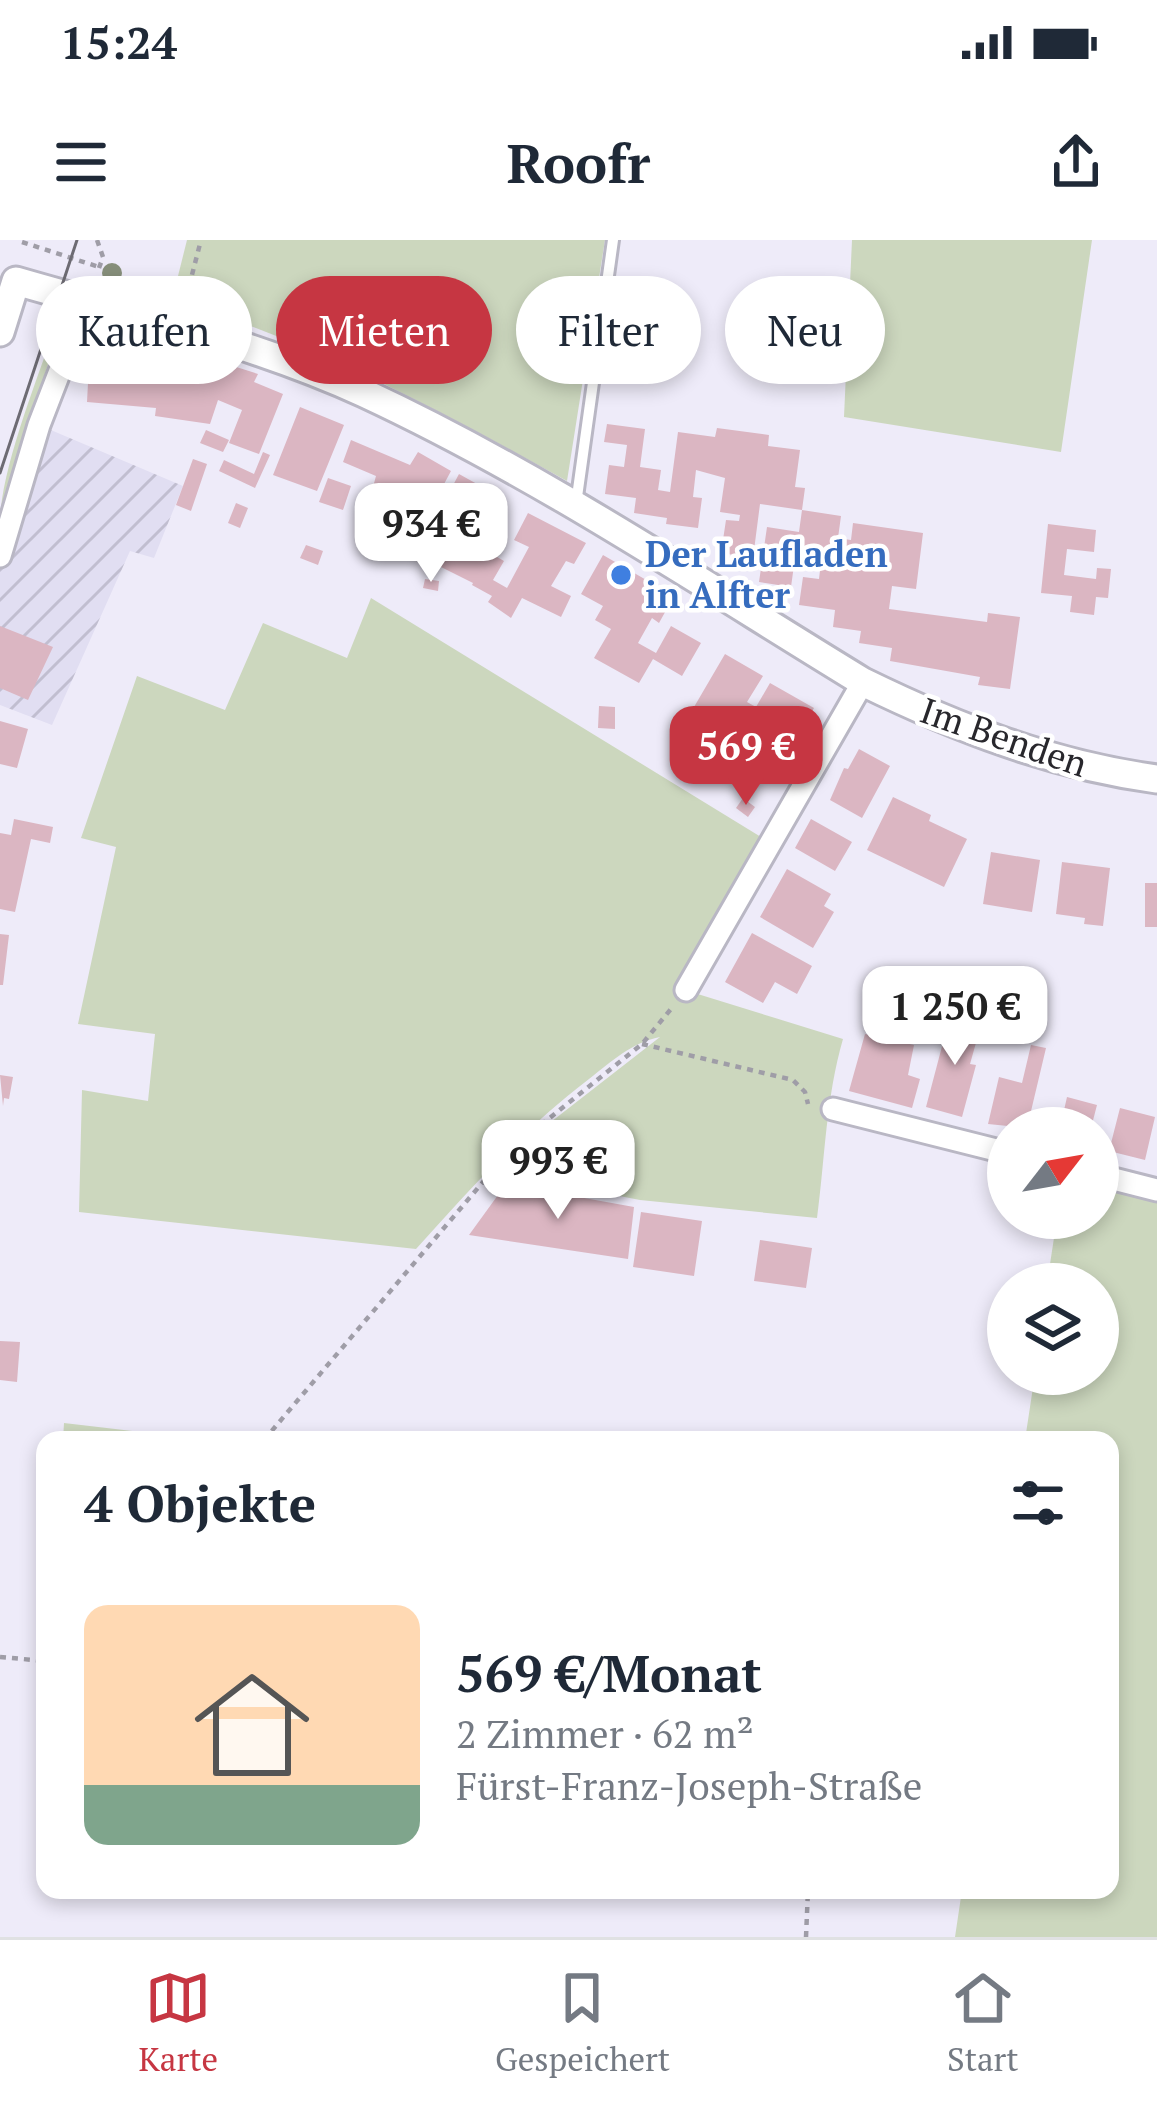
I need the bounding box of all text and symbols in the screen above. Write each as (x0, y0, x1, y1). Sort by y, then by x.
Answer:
text: 15:24 (60, 12, 177, 72)
text: Roofr (507, 127, 650, 198)
icon: menu (48, 129, 114, 195)
icon: share (1043, 129, 1109, 195)
chip: Kaufen (36, 276, 252, 384)
chip: Mieten (276, 276, 492, 384)
chip: Filter (516, 276, 701, 384)
chip: Neu (725, 276, 885, 384)
pin: 934 € (347, 483, 515, 585)
text: 934 € (382, 496, 480, 548)
place label: Der Laufladen in Alfter (645, 530, 888, 618)
marker: Der Laufladen in Alfter (608, 562, 634, 588)
street label: Im Benden (914, 686, 1094, 787)
pin: 569 € (662, 706, 830, 808)
text: 569 € (697, 719, 795, 771)
pin: 1 250 € (844, 966, 1066, 1068)
text: 1 250 € (889, 979, 1021, 1031)
north arrow (987, 1107, 1119, 1239)
map controls (987, 1107, 1119, 1395)
pin: 993 € (474, 1120, 642, 1222)
text: 993 € (509, 1133, 607, 1185)
button: layers (987, 1263, 1119, 1395)
text: 4 Objekte (84, 1469, 316, 1537)
icon: filters (1005, 1470, 1071, 1536)
text: 569 €/Monat (456, 1639, 762, 1707)
icon: home (180, 1653, 324, 1797)
text: 2 Zimmer · 62 m² (456, 1707, 754, 1759)
text: Fürst-Franz-Joseph-Straße (456, 1759, 922, 1811)
tab: Karte (138, 1965, 218, 2080)
tab: Gespeichert (495, 1965, 670, 2080)
tab: Start (947, 1965, 1019, 2080)

